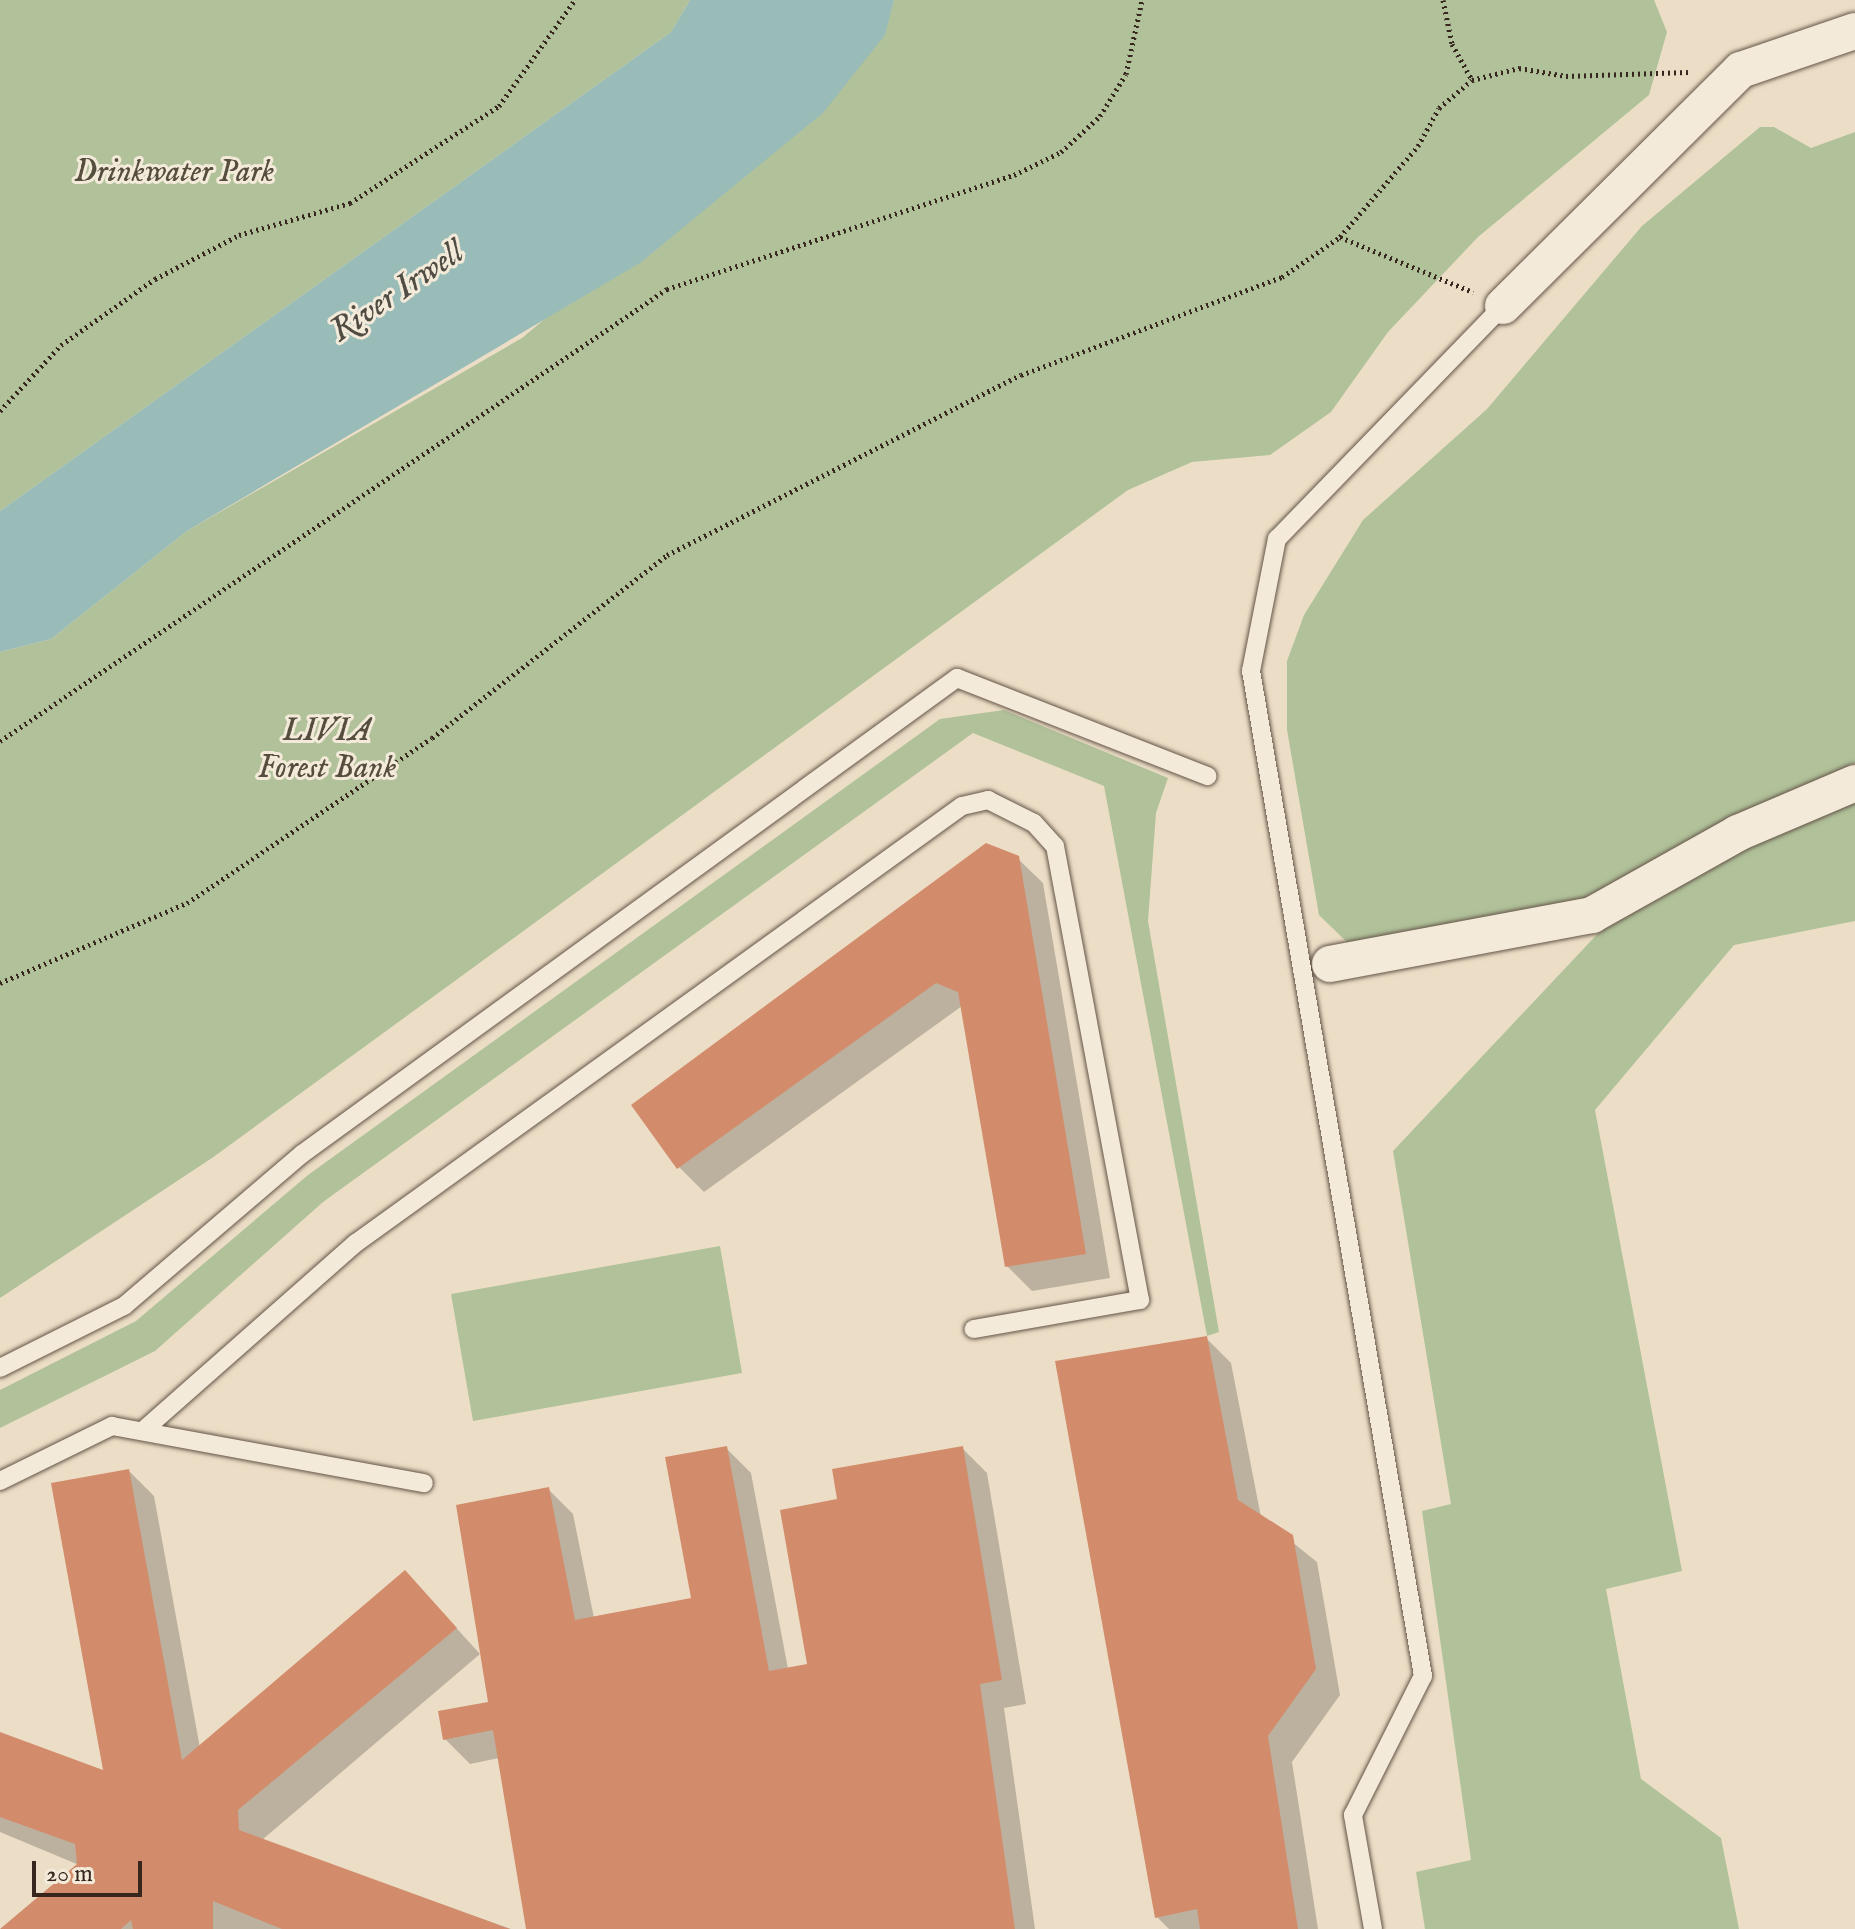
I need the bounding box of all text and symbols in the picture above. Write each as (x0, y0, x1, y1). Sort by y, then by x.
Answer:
park label: Drinkwater Park (74, 154, 274, 192)
water label: River Irwell (322, 232, 472, 352)
park label: LIVIA Forest Bank (258, 714, 396, 789)
scale bar (36, 1845, 146, 1895)
text: 20 m (46, 1859, 93, 1890)

